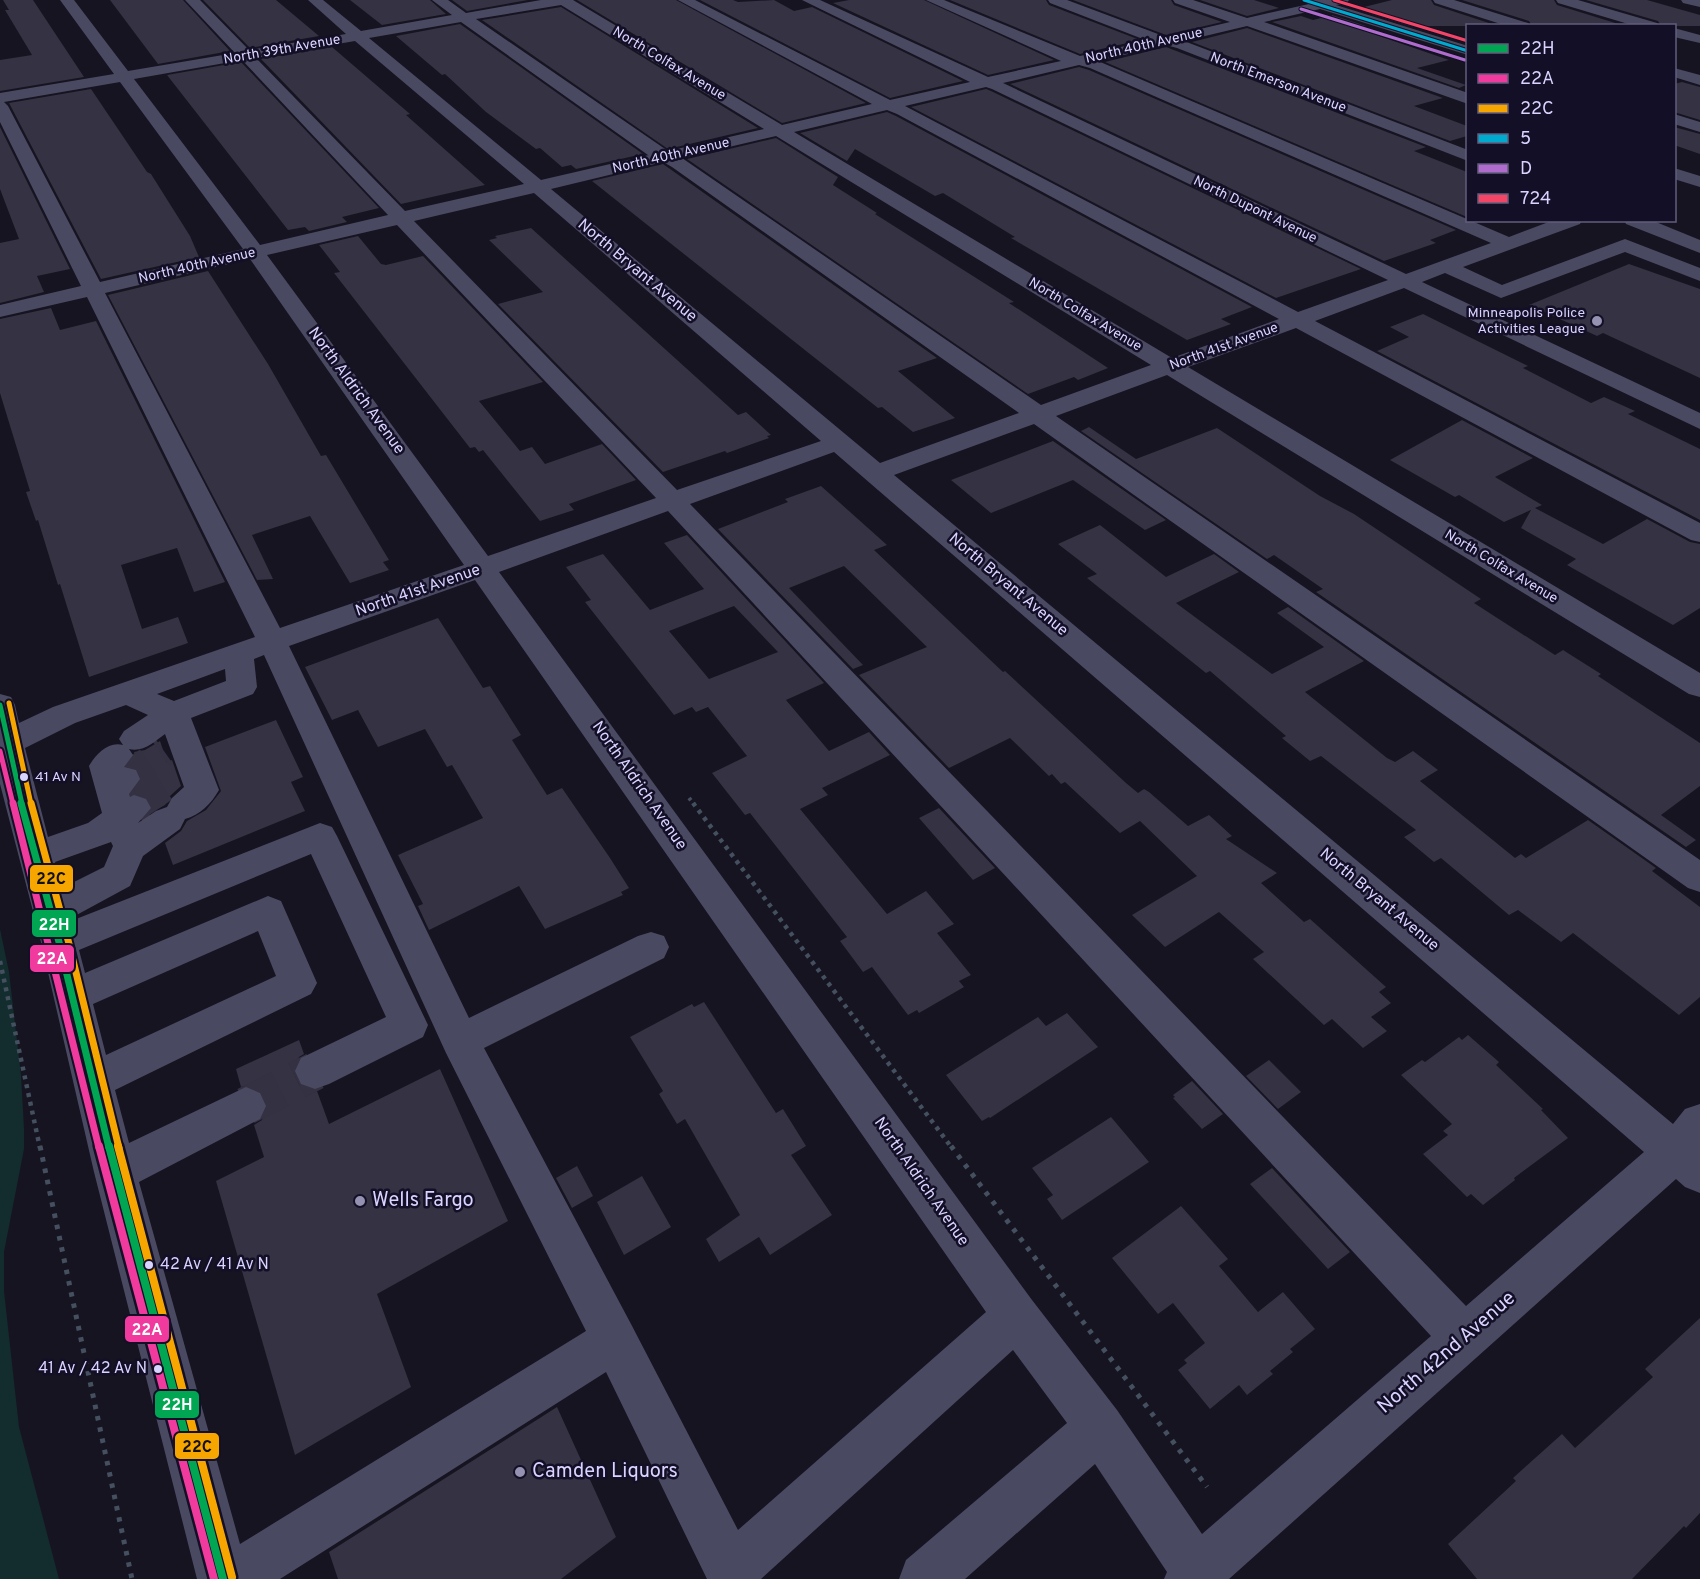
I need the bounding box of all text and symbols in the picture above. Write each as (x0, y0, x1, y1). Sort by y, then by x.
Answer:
street label: North Colfax Avenue (609, 23, 729, 105)
street label: North 40th Avenue (1084, 24, 1204, 68)
legend (1466, 24, 1676, 222)
street label: North 39th Avenue (222, 31, 342, 69)
text: 22H (1520, 38, 1555, 61)
street label: North Emerson Avenue (1208, 49, 1348, 117)
text: 22A (1520, 68, 1554, 91)
text: 22C (1520, 98, 1554, 121)
text: 5 (1520, 128, 1531, 151)
street label: North 40th Avenue (611, 134, 731, 178)
text: D (1520, 158, 1532, 181)
street label: North Dupont Avenue (1190, 173, 1320, 247)
text: 724 (1520, 188, 1551, 211)
street label: North Bryant Avenue (573, 215, 701, 327)
street label: North 40th Avenue (137, 244, 257, 288)
street label: North Colfax Avenue (1025, 274, 1145, 356)
place label: Minneapolis Police Activities League (1467, 305, 1585, 338)
marker: Minneapolis Police Activities League (1590, 314, 1604, 328)
street label: North 41st Avenue (1167, 319, 1281, 375)
street label: North Aldrich Avenue (303, 323, 409, 459)
street label: North Colfax Avenue (1441, 526, 1561, 608)
street label: North Bryant Avenue (944, 529, 1072, 641)
street label: North 41st Avenue (353, 560, 483, 622)
street label: North Aldrich Avenue (587, 718, 691, 854)
place label: 41 Av N (35, 769, 81, 786)
marker: 41 Av N (18, 771, 30, 783)
street label: North Bryant Avenue (1315, 844, 1443, 956)
line badge: 22C (29, 864, 74, 893)
text: 22C (36, 870, 66, 890)
line badge: 22H (31, 909, 77, 938)
text: 22H (38, 916, 70, 936)
line badge: 22A (29, 944, 75, 973)
text: 22A (36, 950, 68, 970)
street label: North Aldrich Avenue (869, 1114, 973, 1250)
place label: Wells Fargo (372, 1188, 474, 1214)
marker: Wells Fargo (353, 1194, 367, 1208)
place label: 42 Av / 41 Av N (160, 1255, 269, 1275)
marker: 42 Av / 41 Av N (143, 1259, 155, 1271)
street label: North 42nd Avenue (1373, 1286, 1521, 1420)
line badge: 22A (124, 1315, 170, 1343)
text: 22A (131, 1321, 163, 1341)
place label: 41 Av / 42 Av N (38, 1359, 147, 1379)
marker: 41 Av / 42 Av N (152, 1363, 164, 1375)
line badge: 22H (154, 1390, 200, 1419)
text: 22H (161, 1396, 193, 1416)
line badge: 22C (174, 1432, 220, 1460)
text: 22C (182, 1438, 212, 1458)
place label: Camden Liquors (532, 1459, 678, 1485)
marker: Camden Liquors (513, 1465, 527, 1479)

